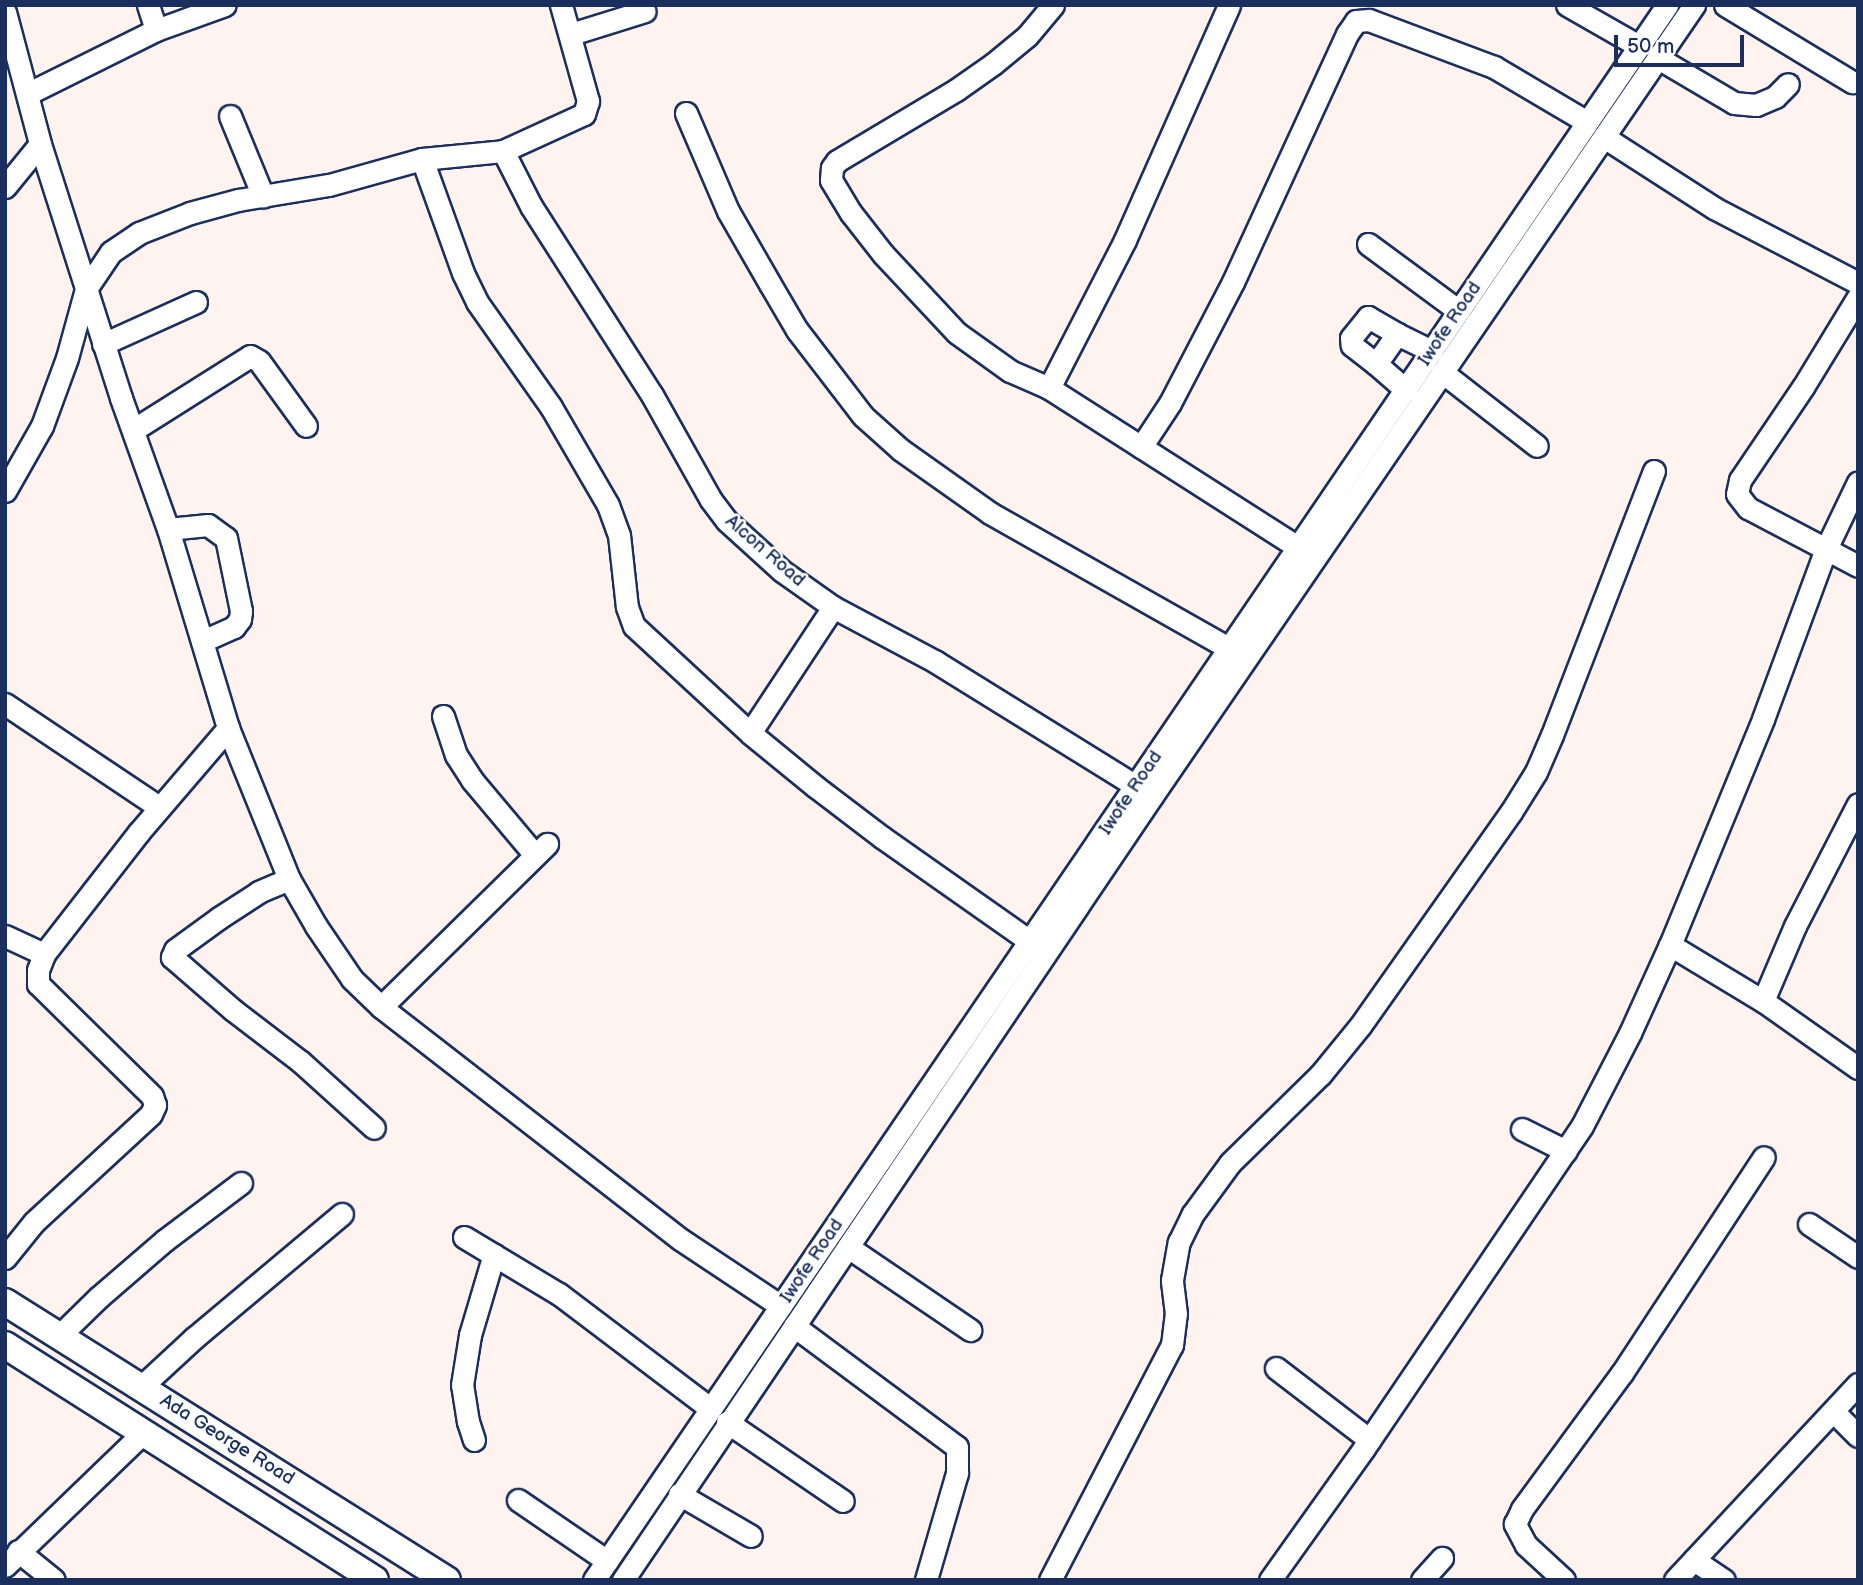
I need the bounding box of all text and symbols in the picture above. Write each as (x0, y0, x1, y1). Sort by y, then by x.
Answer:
scale bar (1618, 21, 1748, 65)
text: 50 m (1627, 34, 1674, 59)
street label: Iwofe Road (1414, 278, 1486, 370)
street label: Alcon Road (720, 510, 810, 592)
street label: Iwofe Road (1095, 747, 1167, 839)
street label: Iwofe Road (776, 1215, 848, 1307)
street label: Ada George Road (156, 1389, 298, 1491)

